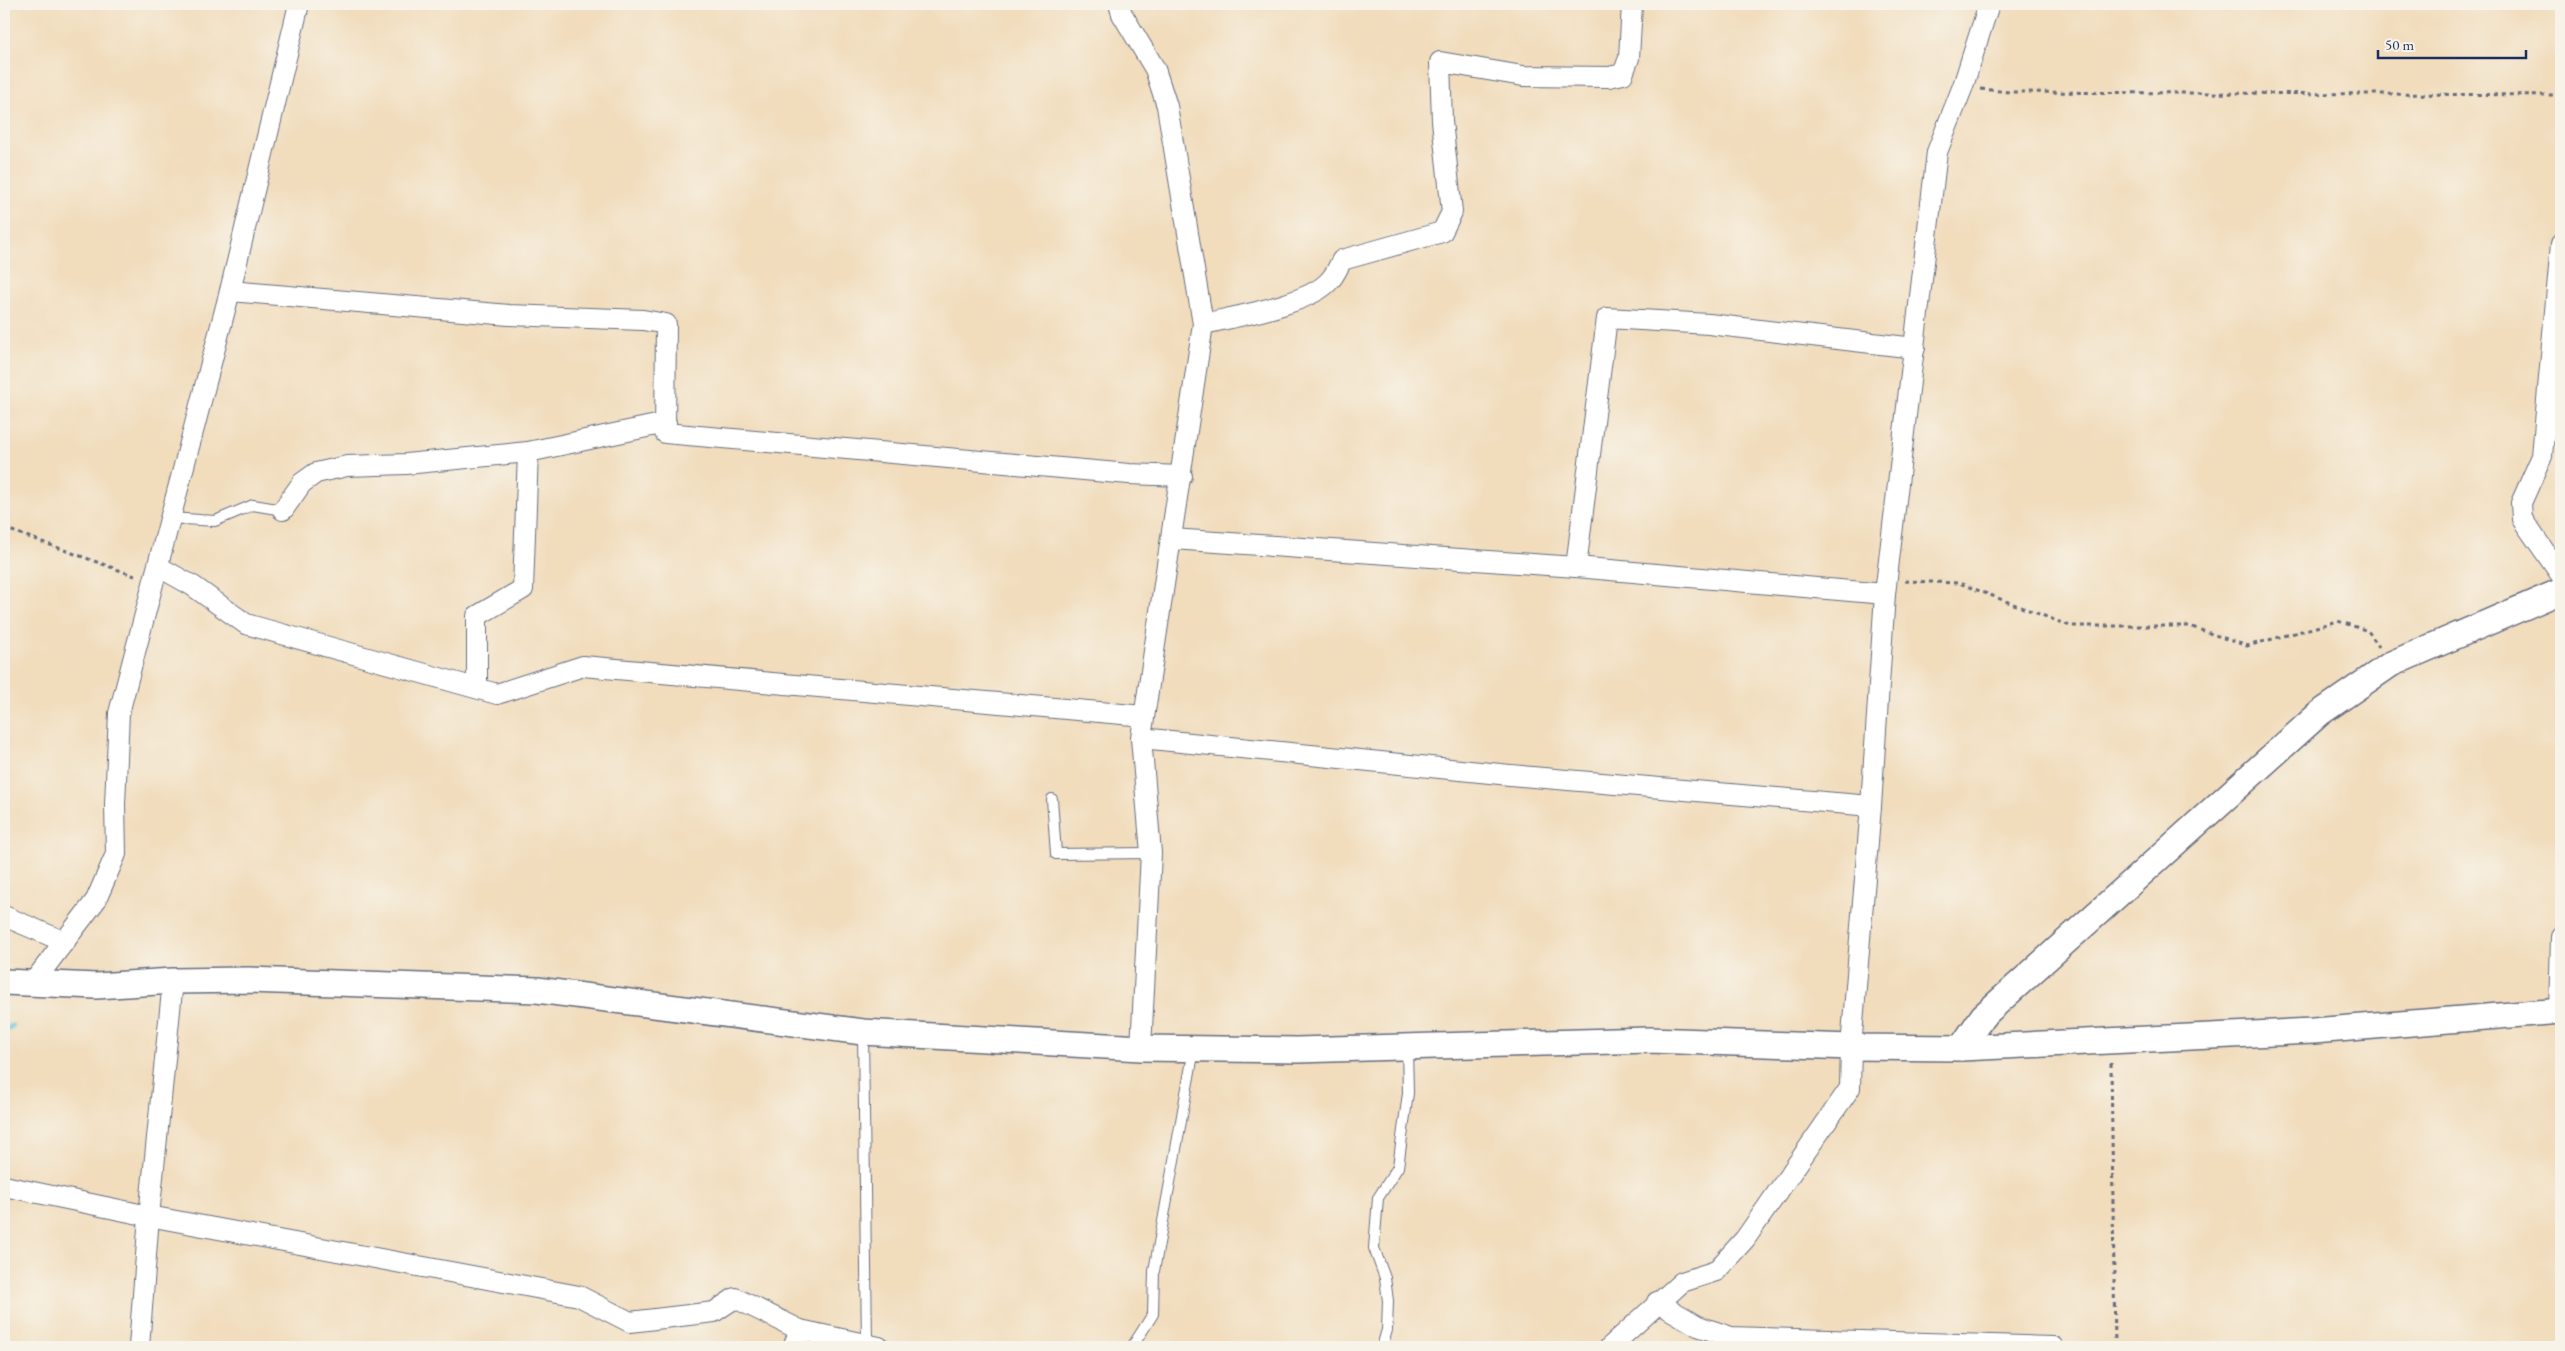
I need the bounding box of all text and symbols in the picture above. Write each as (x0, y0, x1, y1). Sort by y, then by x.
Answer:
scale bar (2378, 28, 2525, 60)
text: 50 m (2385, 35, 2414, 54)

